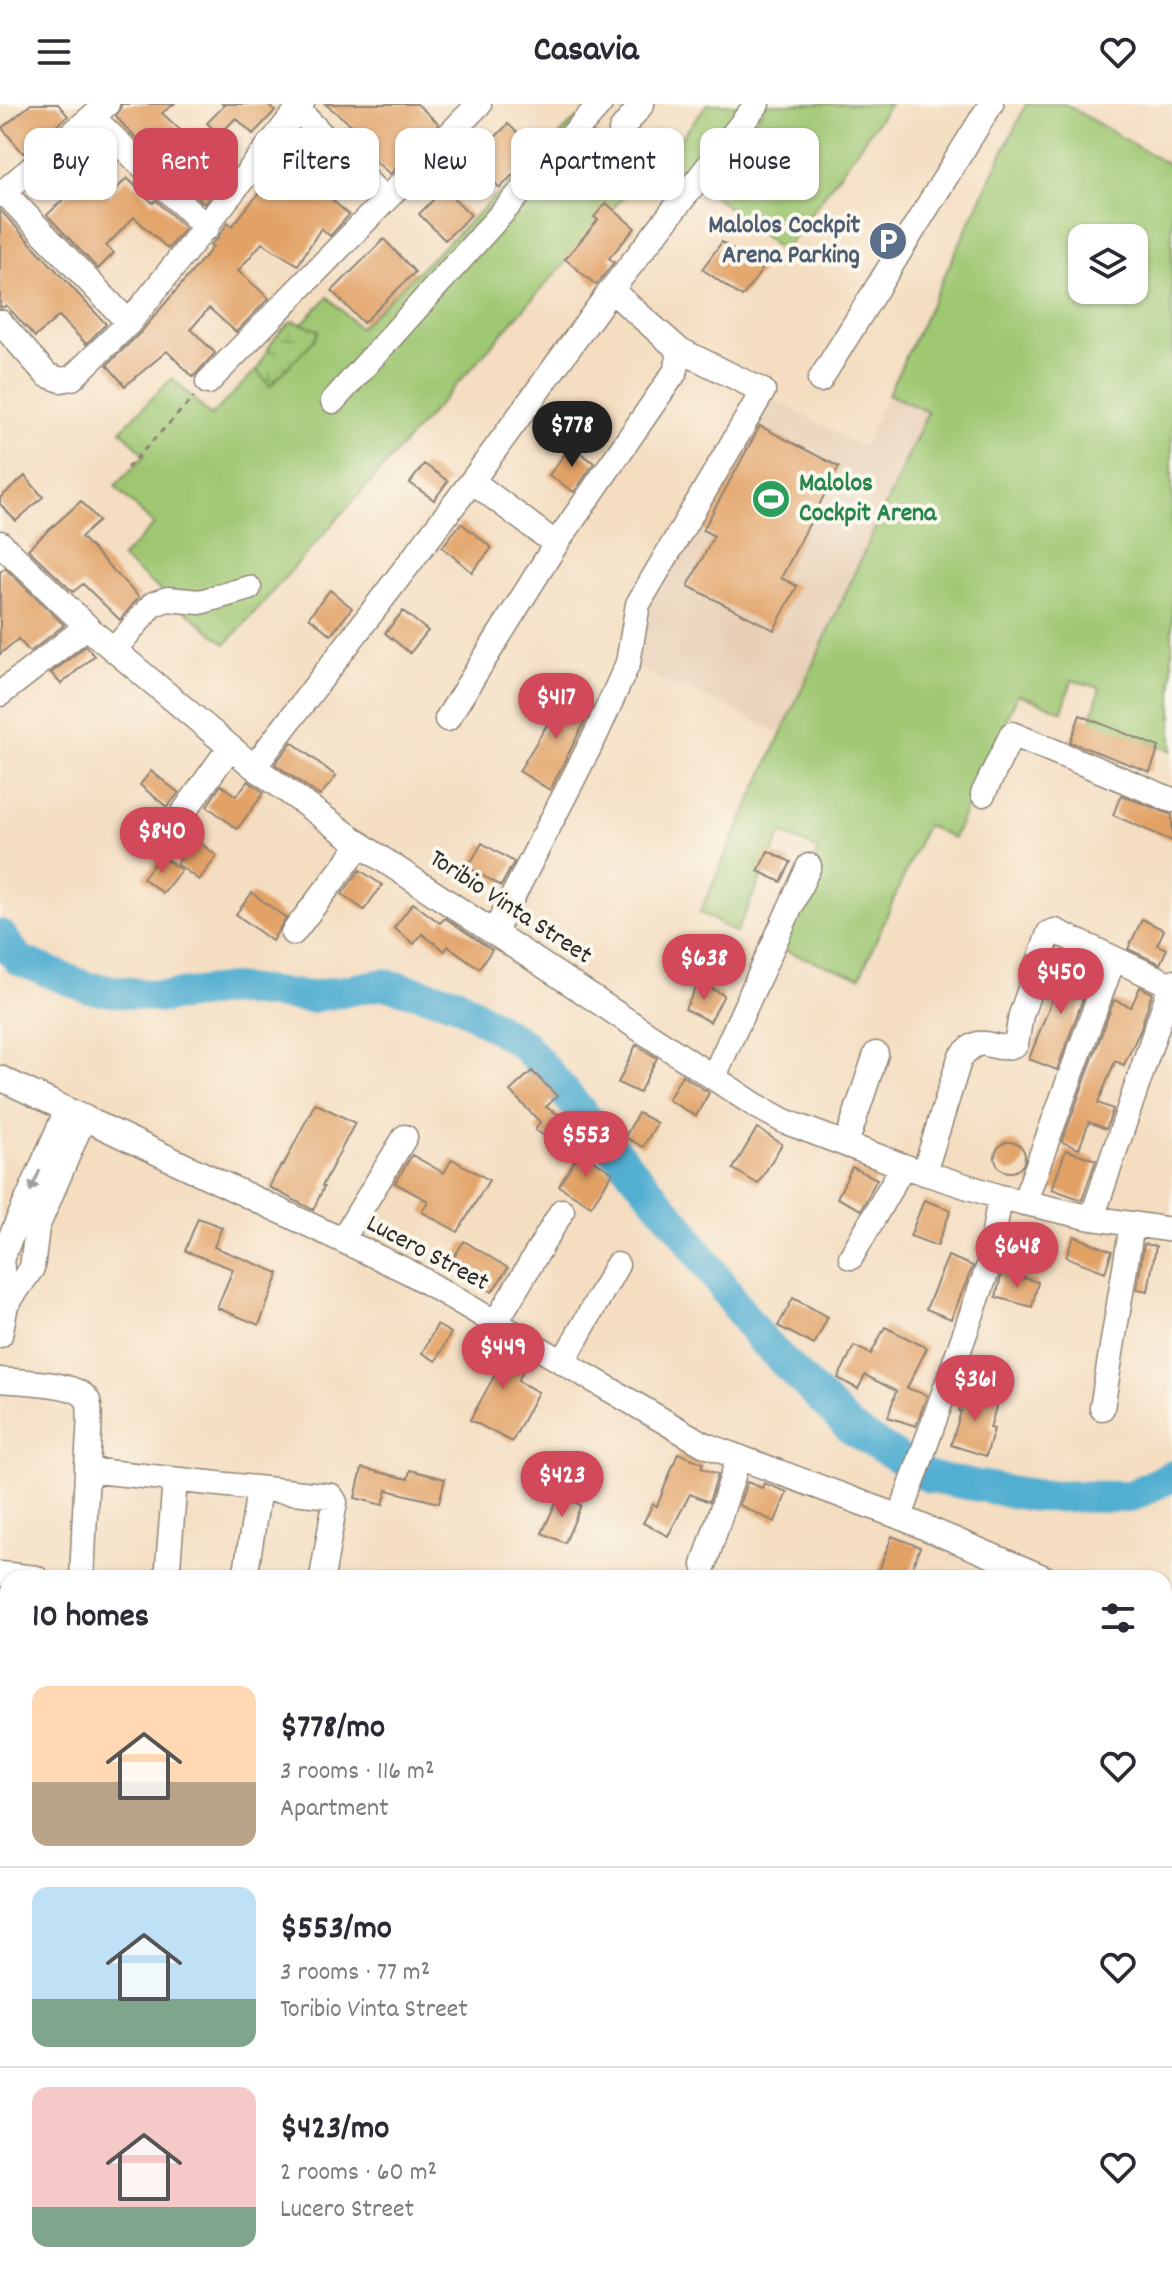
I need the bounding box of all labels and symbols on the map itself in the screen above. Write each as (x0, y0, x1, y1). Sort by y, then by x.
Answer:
place label: Malolos Cockpit Arena Parking (708, 208, 860, 275)
parking icon: Malolos Cockpit Arena Parking (867, 220, 909, 262)
pin: $778 (525, 401, 619, 469)
place label: Malolos Cockpit Arena (799, 466, 937, 533)
sports icon: Malolos Cockpit Arena (750, 478, 792, 520)
pin: $417 (509, 673, 603, 741)
pin: $840 (115, 807, 209, 875)
street label: Toribio Vinta Street (421, 841, 599, 975)
pin: $638 (657, 934, 751, 1002)
pin: $450 (1014, 948, 1108, 1016)
pin: $553 (539, 1111, 633, 1179)
one-way arrow (28, 1169, 42, 1193)
street label: Lucero Street (359, 1206, 495, 1302)
pin: $648 (970, 1222, 1064, 1290)
pin: $449 (456, 1323, 550, 1391)
pin: $361 (928, 1355, 1022, 1423)
pin: $423 (515, 1451, 609, 1519)

